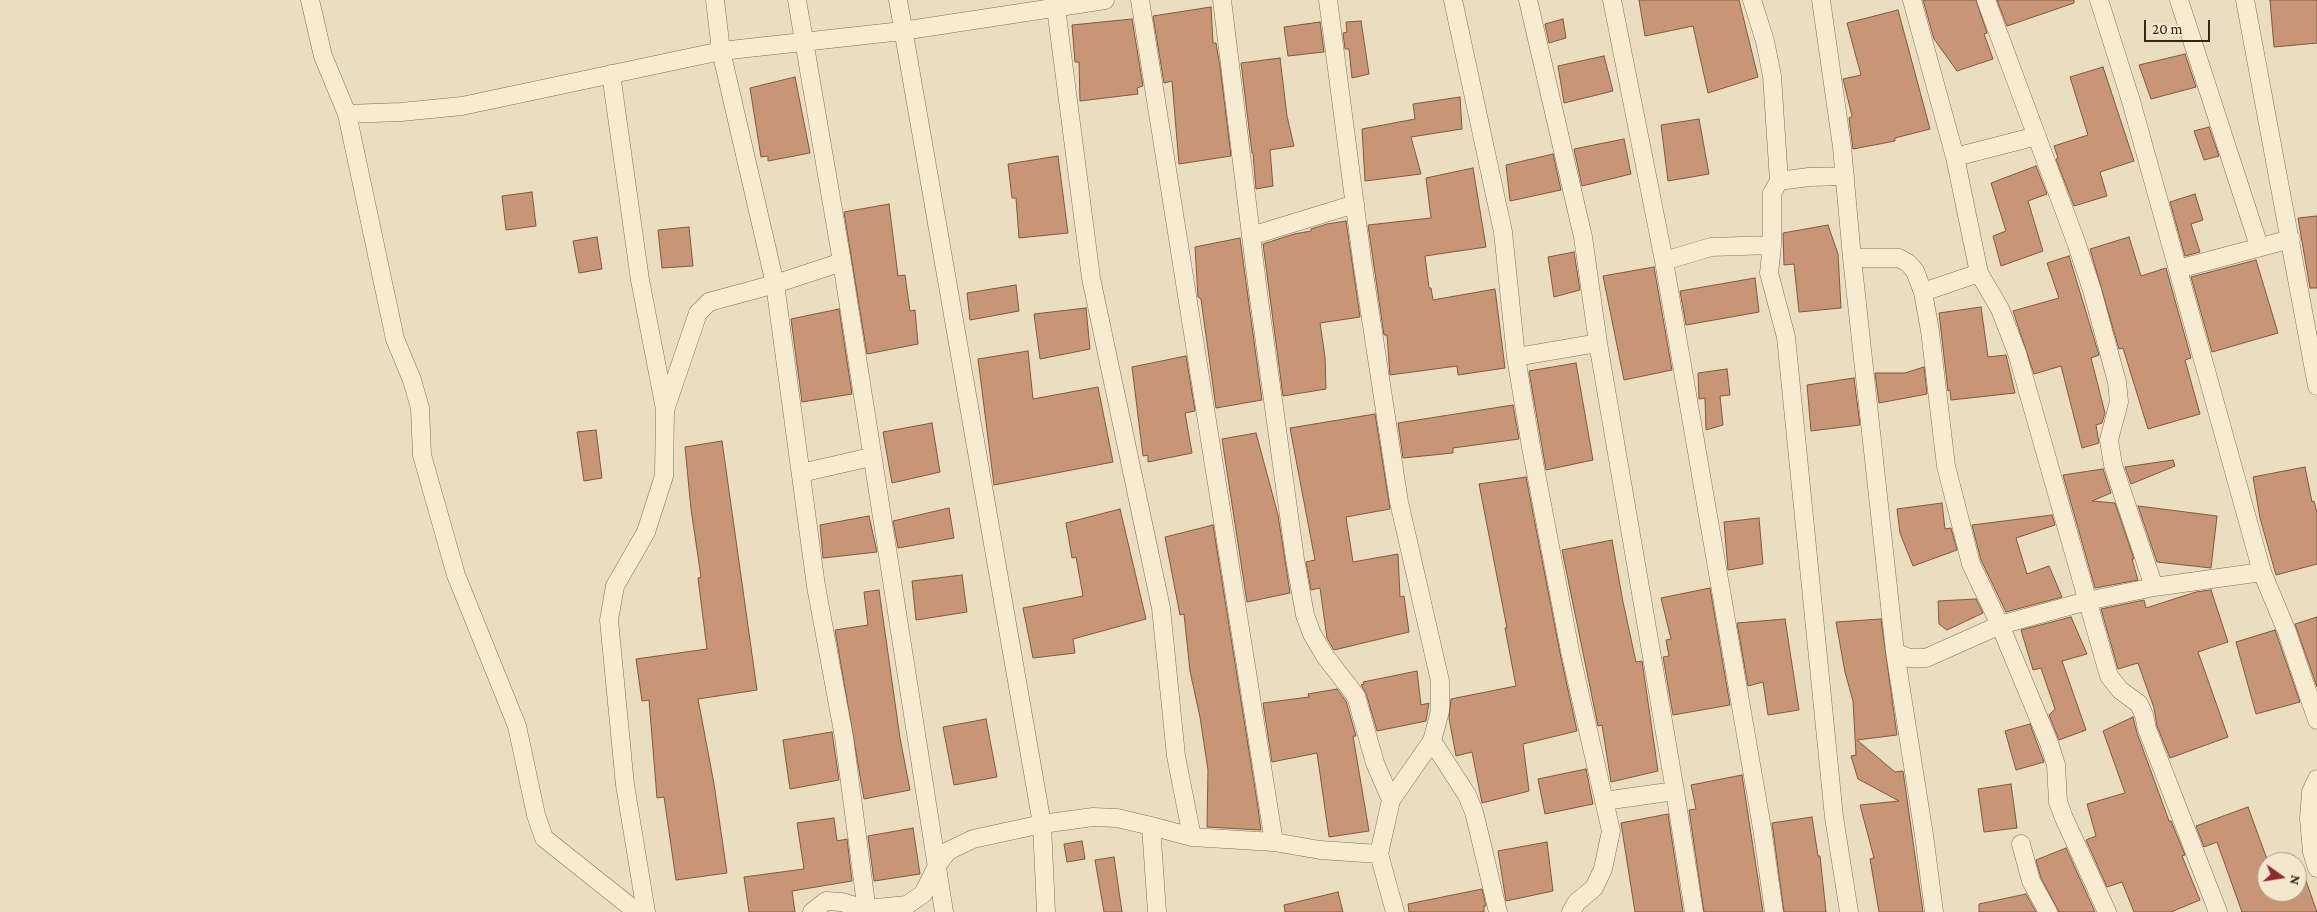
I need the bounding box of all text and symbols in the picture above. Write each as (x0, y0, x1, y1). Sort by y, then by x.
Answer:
scale bar (2147, 10, 2213, 42)
text: 20 m (2152, 21, 2183, 37)
north arrow (2257, 852, 2307, 902)
text: N (2287, 874, 2305, 887)

